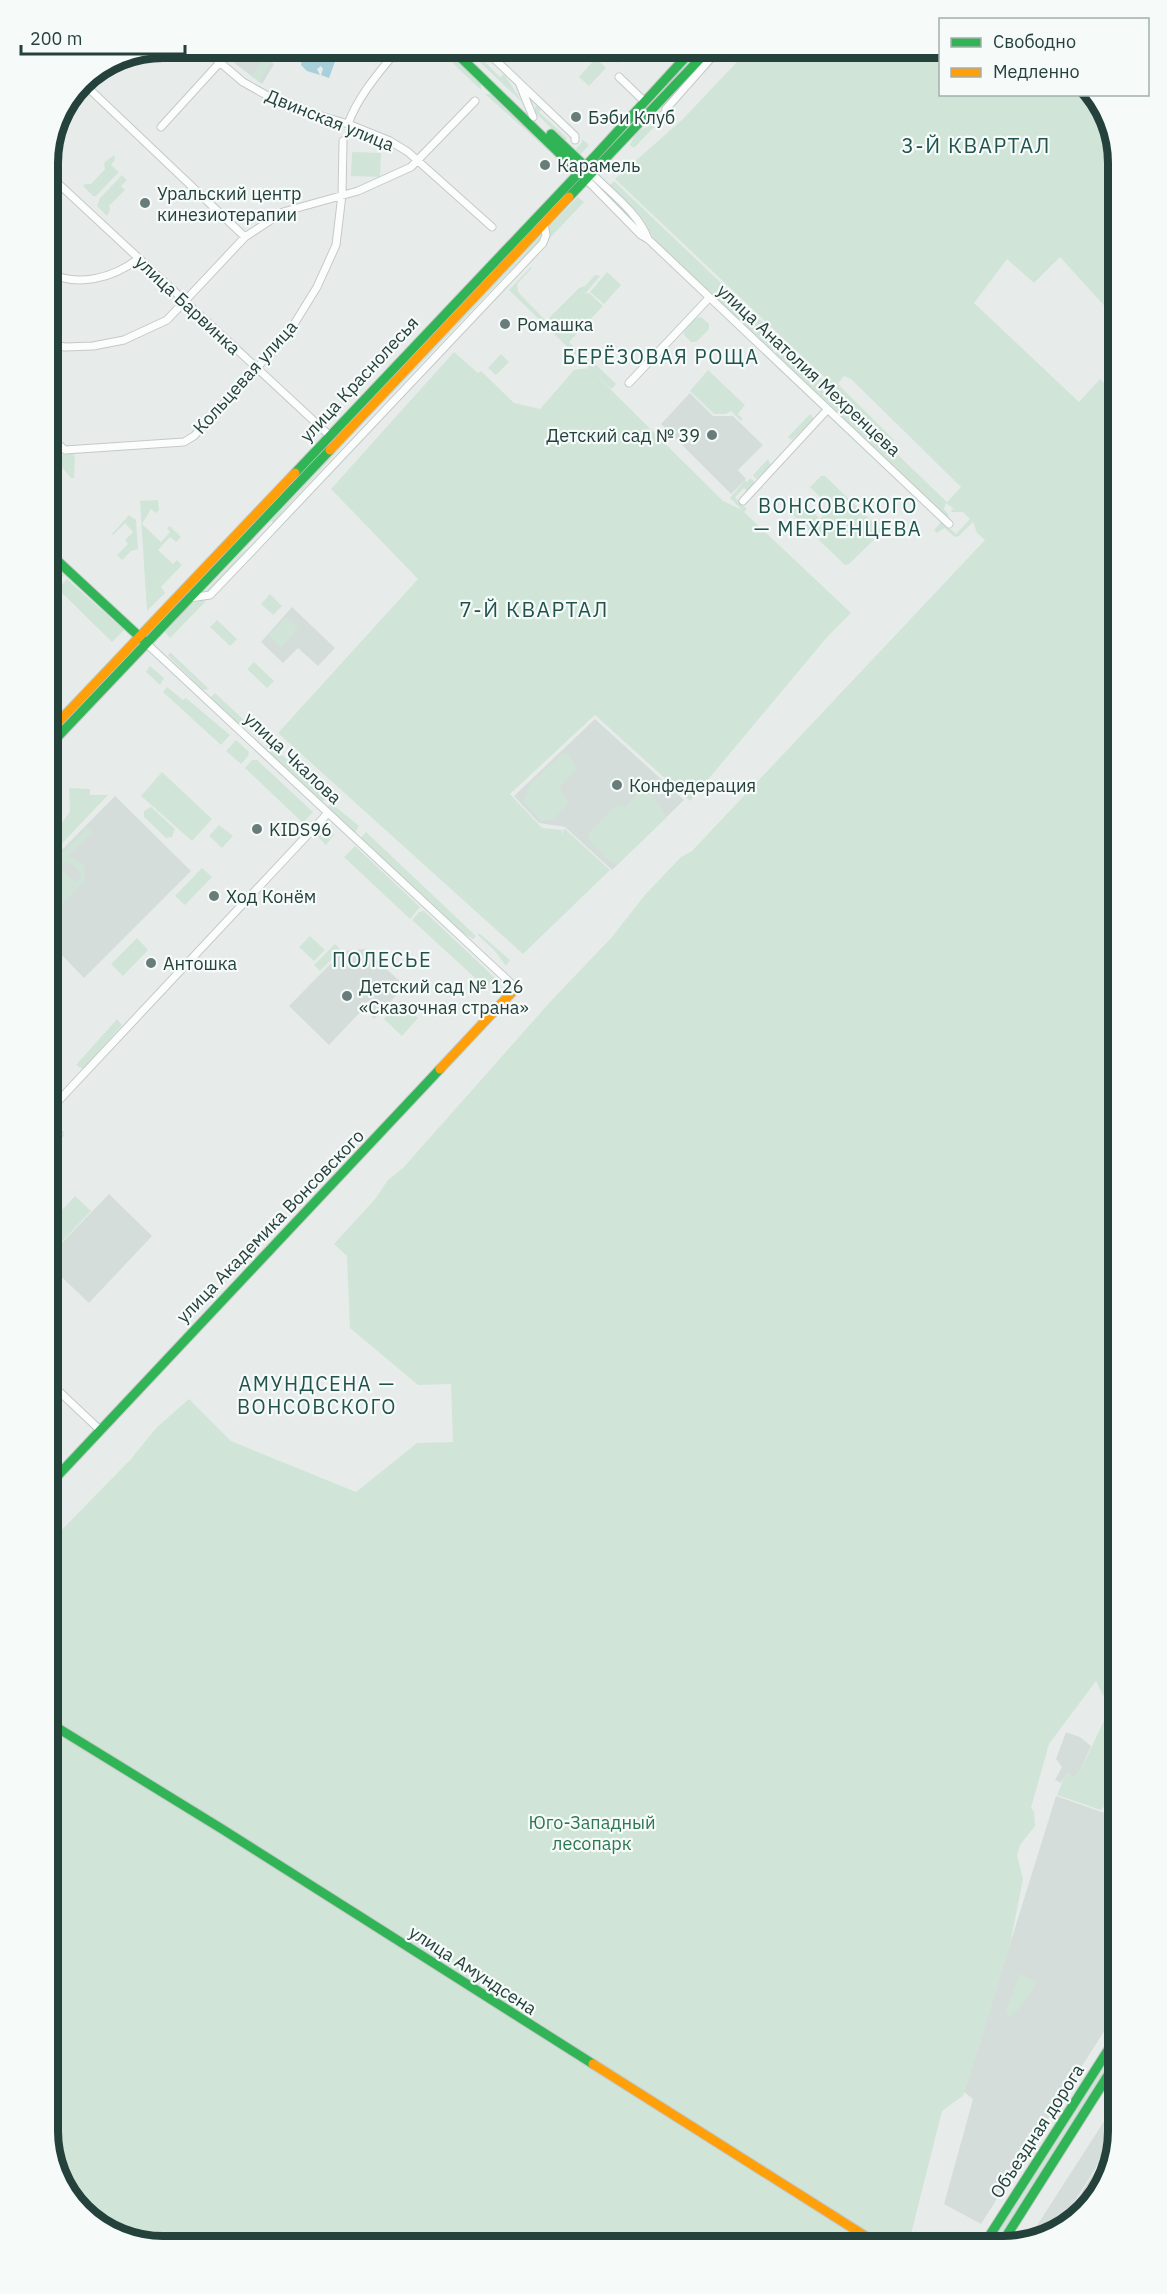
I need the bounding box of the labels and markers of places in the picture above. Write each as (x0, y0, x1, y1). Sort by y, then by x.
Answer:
place label: Бэби Клуб (588, 106, 675, 129)
marker: Бэби Клуб (569, 110, 583, 124)
place label: Карамель (557, 154, 640, 177)
marker: Карамель (538, 158, 552, 172)
place label: Уральский центр кинезиотерапии (157, 182, 301, 226)
marker: Уральский центр кинезиотерапии (138, 196, 152, 210)
place label: Ромашка (517, 313, 594, 336)
marker: Ромашка (498, 317, 512, 331)
place label: Детский сад № 39 (546, 424, 700, 447)
marker: Детский сад № 39 (705, 428, 719, 442)
place label: Конфедерация (629, 774, 756, 797)
marker: Конфедерация (610, 778, 624, 792)
place label: KIDS96 (269, 818, 332, 841)
marker: KIDS96 (250, 822, 264, 836)
place label: Ход Конём (226, 885, 316, 908)
marker: Ход Конём (207, 889, 221, 903)
place label: Антошка (163, 952, 238, 975)
marker: Антошка (144, 956, 158, 970)
place label: Детский сад № 126 «Сказочная страна» (359, 975, 529, 1019)
marker: Детский сад № 126 «Сказочная страна» (340, 989, 354, 1003)

